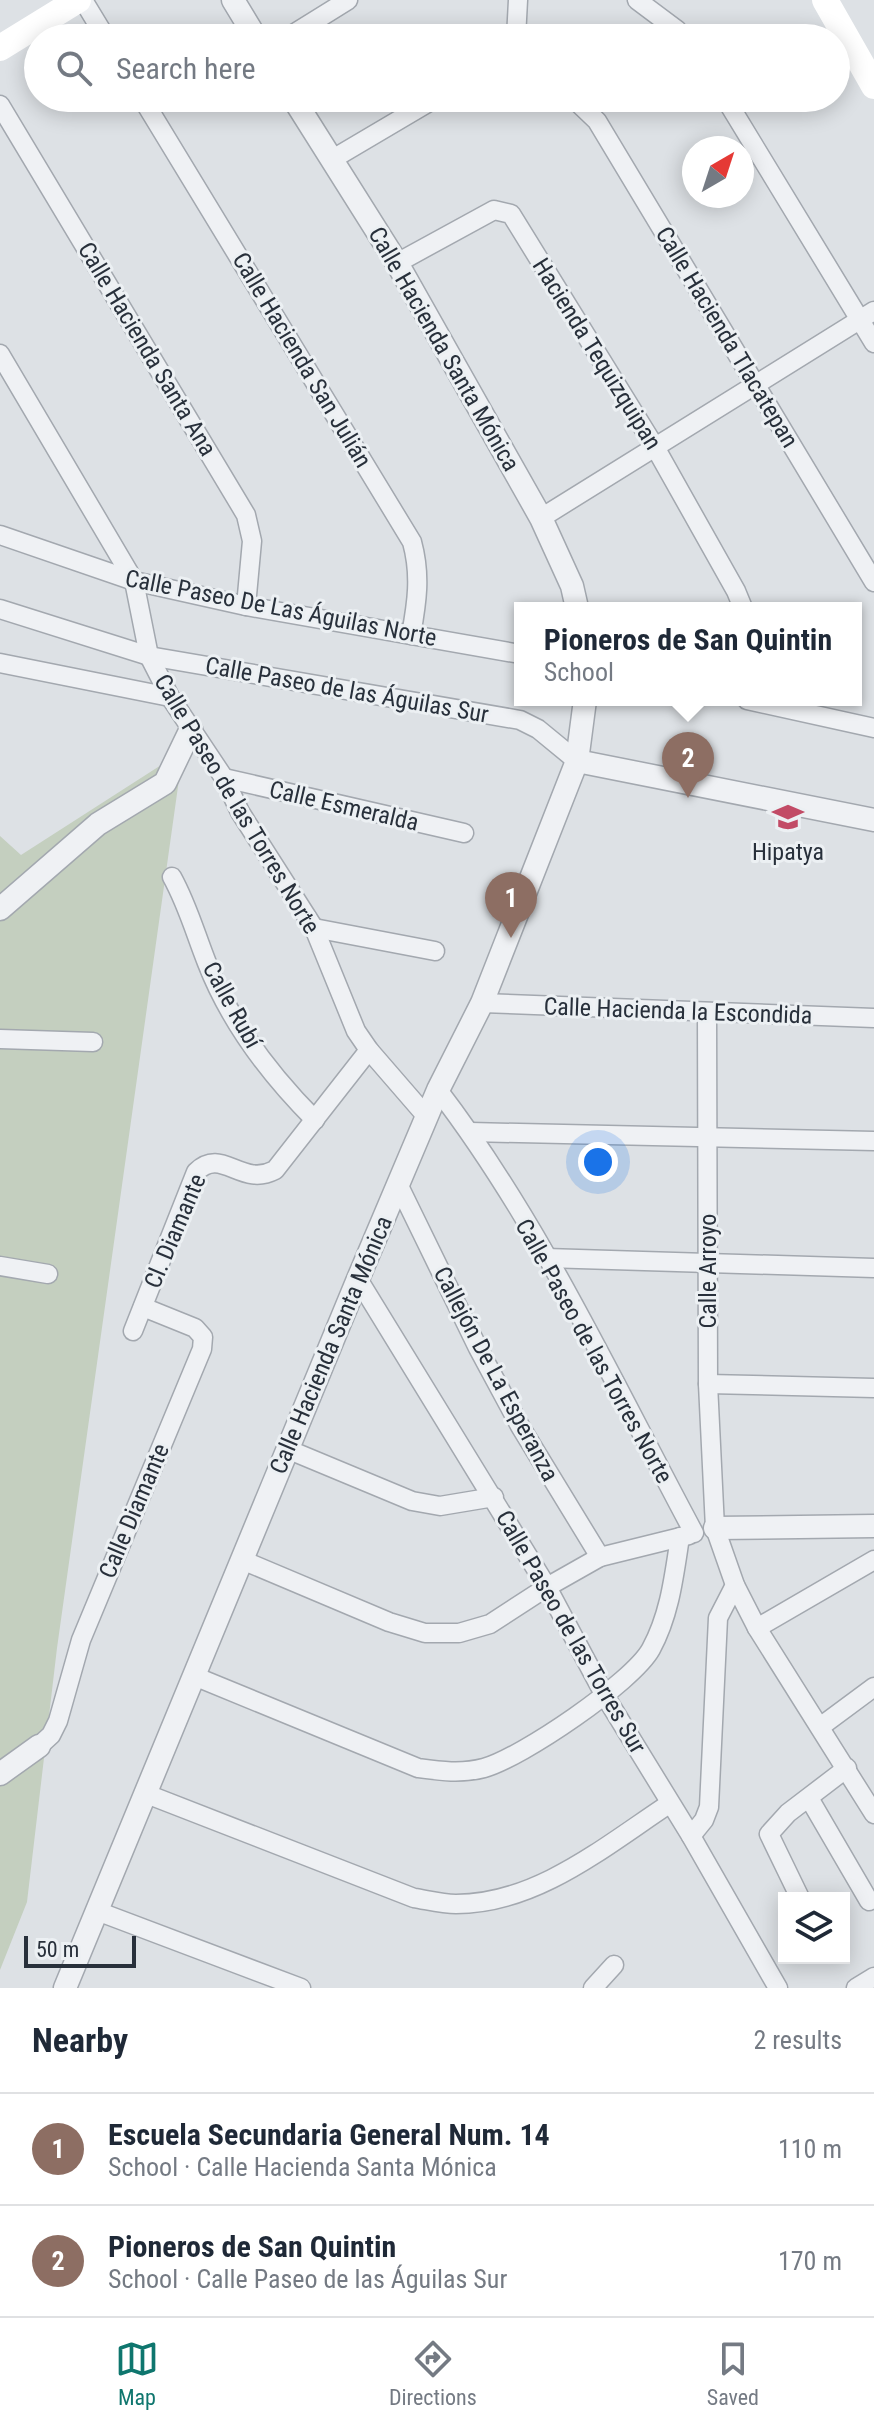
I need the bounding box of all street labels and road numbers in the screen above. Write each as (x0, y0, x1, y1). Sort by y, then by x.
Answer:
street label: Calle Hacienda Santa Mónica (363, 222, 525, 476)
street label: Calle Hacienda Tlacatepan (650, 222, 804, 452)
street label: Calle Hacienda Santa Ana (72, 237, 222, 461)
street label: Calle Hacienda San Julián (227, 247, 377, 473)
street label: Hacienda Tequizquipan (527, 253, 667, 455)
street label: Calle Paseo De Las Águilas Norte (123, 564, 439, 652)
street label: Calle Paseo de las Águilas Sur (203, 651, 491, 729)
street label: Calle Paseo de las Torres Norte (148, 669, 326, 939)
street label: Calle Esmeralda (267, 775, 421, 837)
street label: Calle Rubí (197, 957, 268, 1054)
street label: Calle Hacienda la Escondida (543, 992, 813, 1030)
street label: Cl. Diamante (138, 1170, 212, 1292)
street label: Calle Hacienda Santa Mónica (264, 1212, 398, 1478)
street label: Calle Paseo de las Torres Norte (510, 1214, 678, 1488)
street label: Calle Arroyo (694, 1214, 722, 1328)
street label: Callejón De La Esperanza (428, 1262, 564, 1486)
street label: Calle Diamante (93, 1440, 175, 1582)
street label: Calle Paseo de las Torres Sur (490, 1506, 652, 1758)

